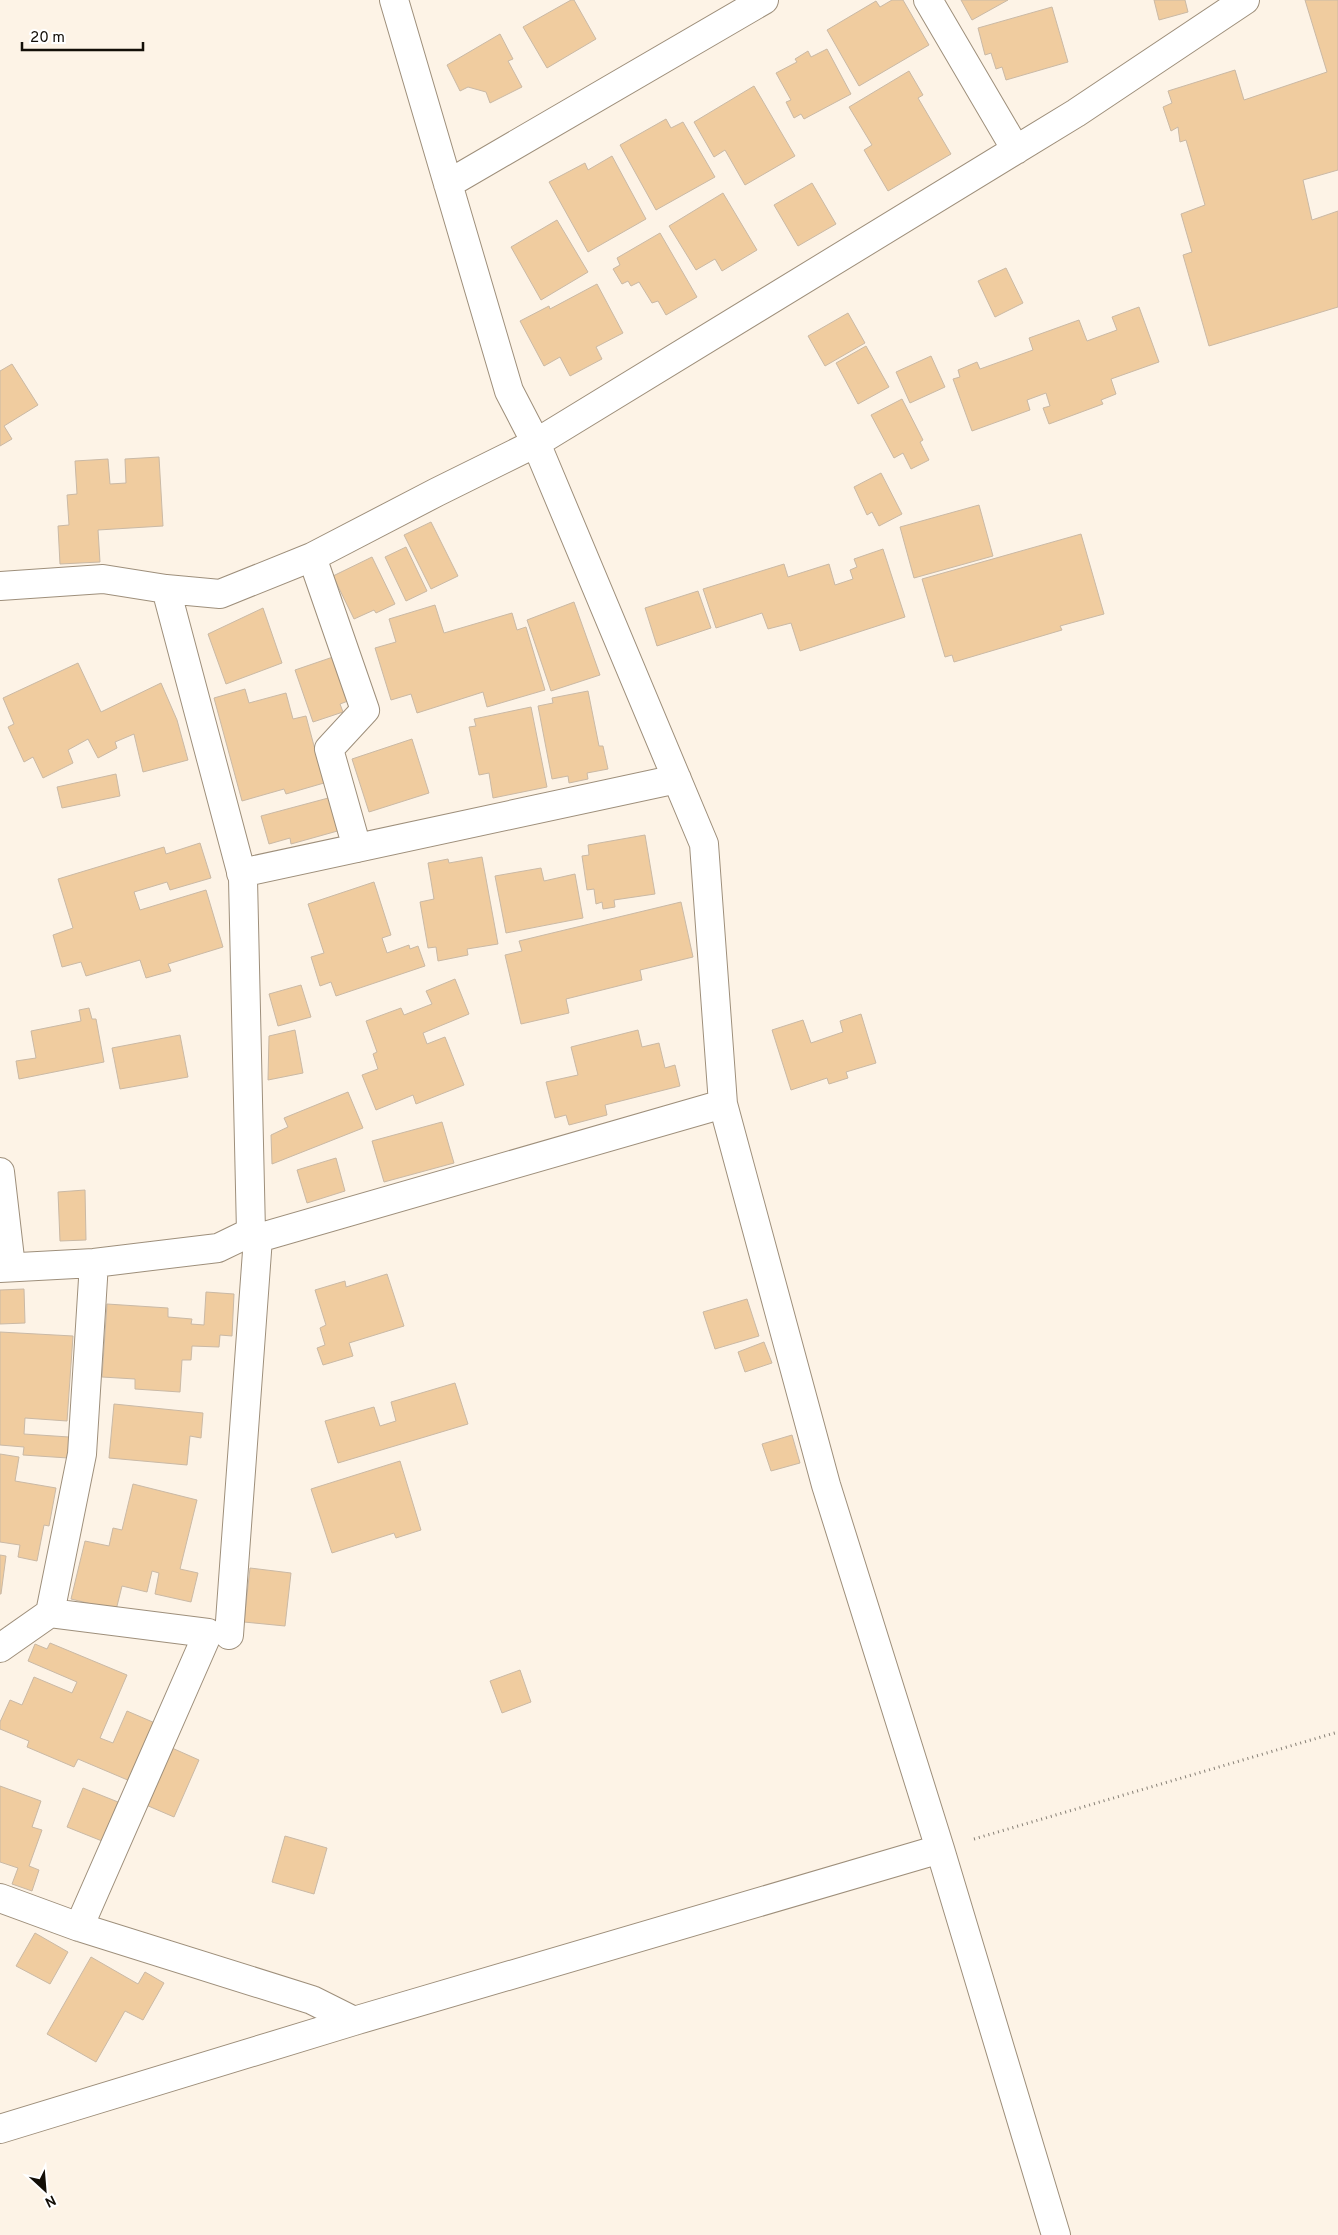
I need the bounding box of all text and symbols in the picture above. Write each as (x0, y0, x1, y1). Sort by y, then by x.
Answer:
scale bar (22, 20, 144, 52)
text: 20 m (30, 29, 65, 48)
north arrow (20, 2165, 70, 2215)
text: N (42, 2190, 58, 2210)

